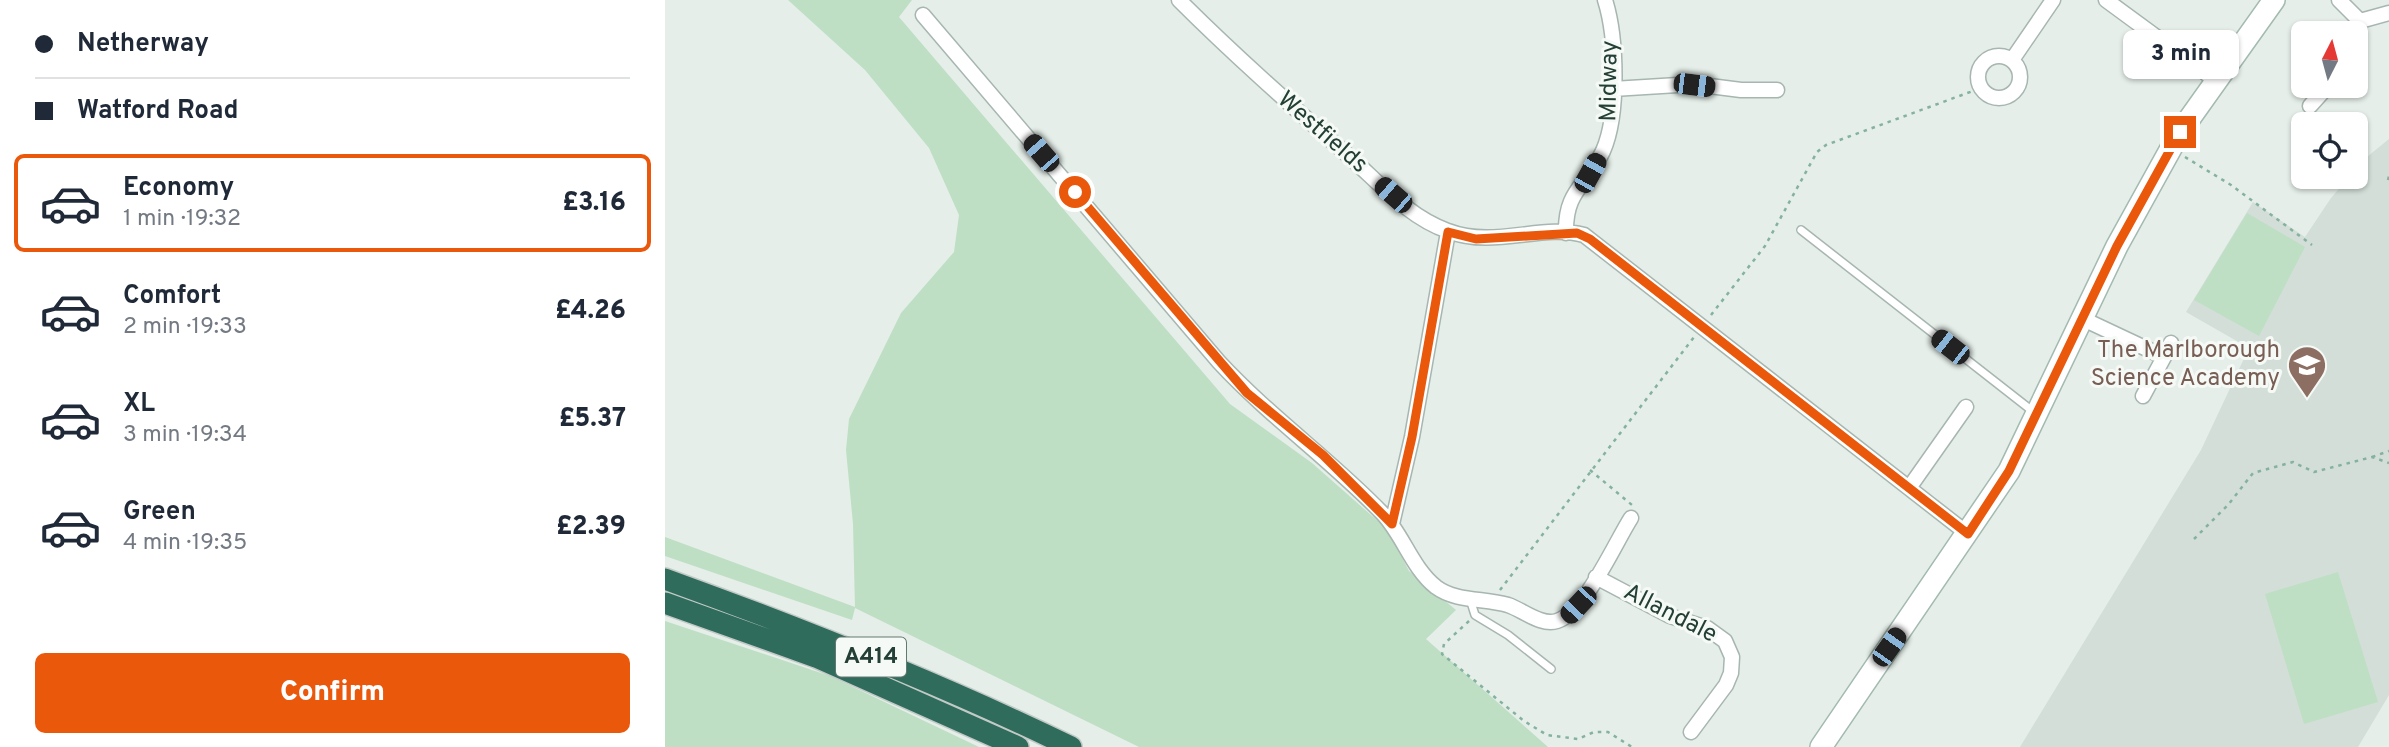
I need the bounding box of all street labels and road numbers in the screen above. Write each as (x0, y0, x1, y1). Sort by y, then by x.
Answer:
street label: Midway (1594, 40, 1626, 122)
street label: Westfields (1271, 86, 1373, 180)
street label: Allandale (1618, 578, 1722, 650)
road number: A414 (836, 638, 906, 677)

